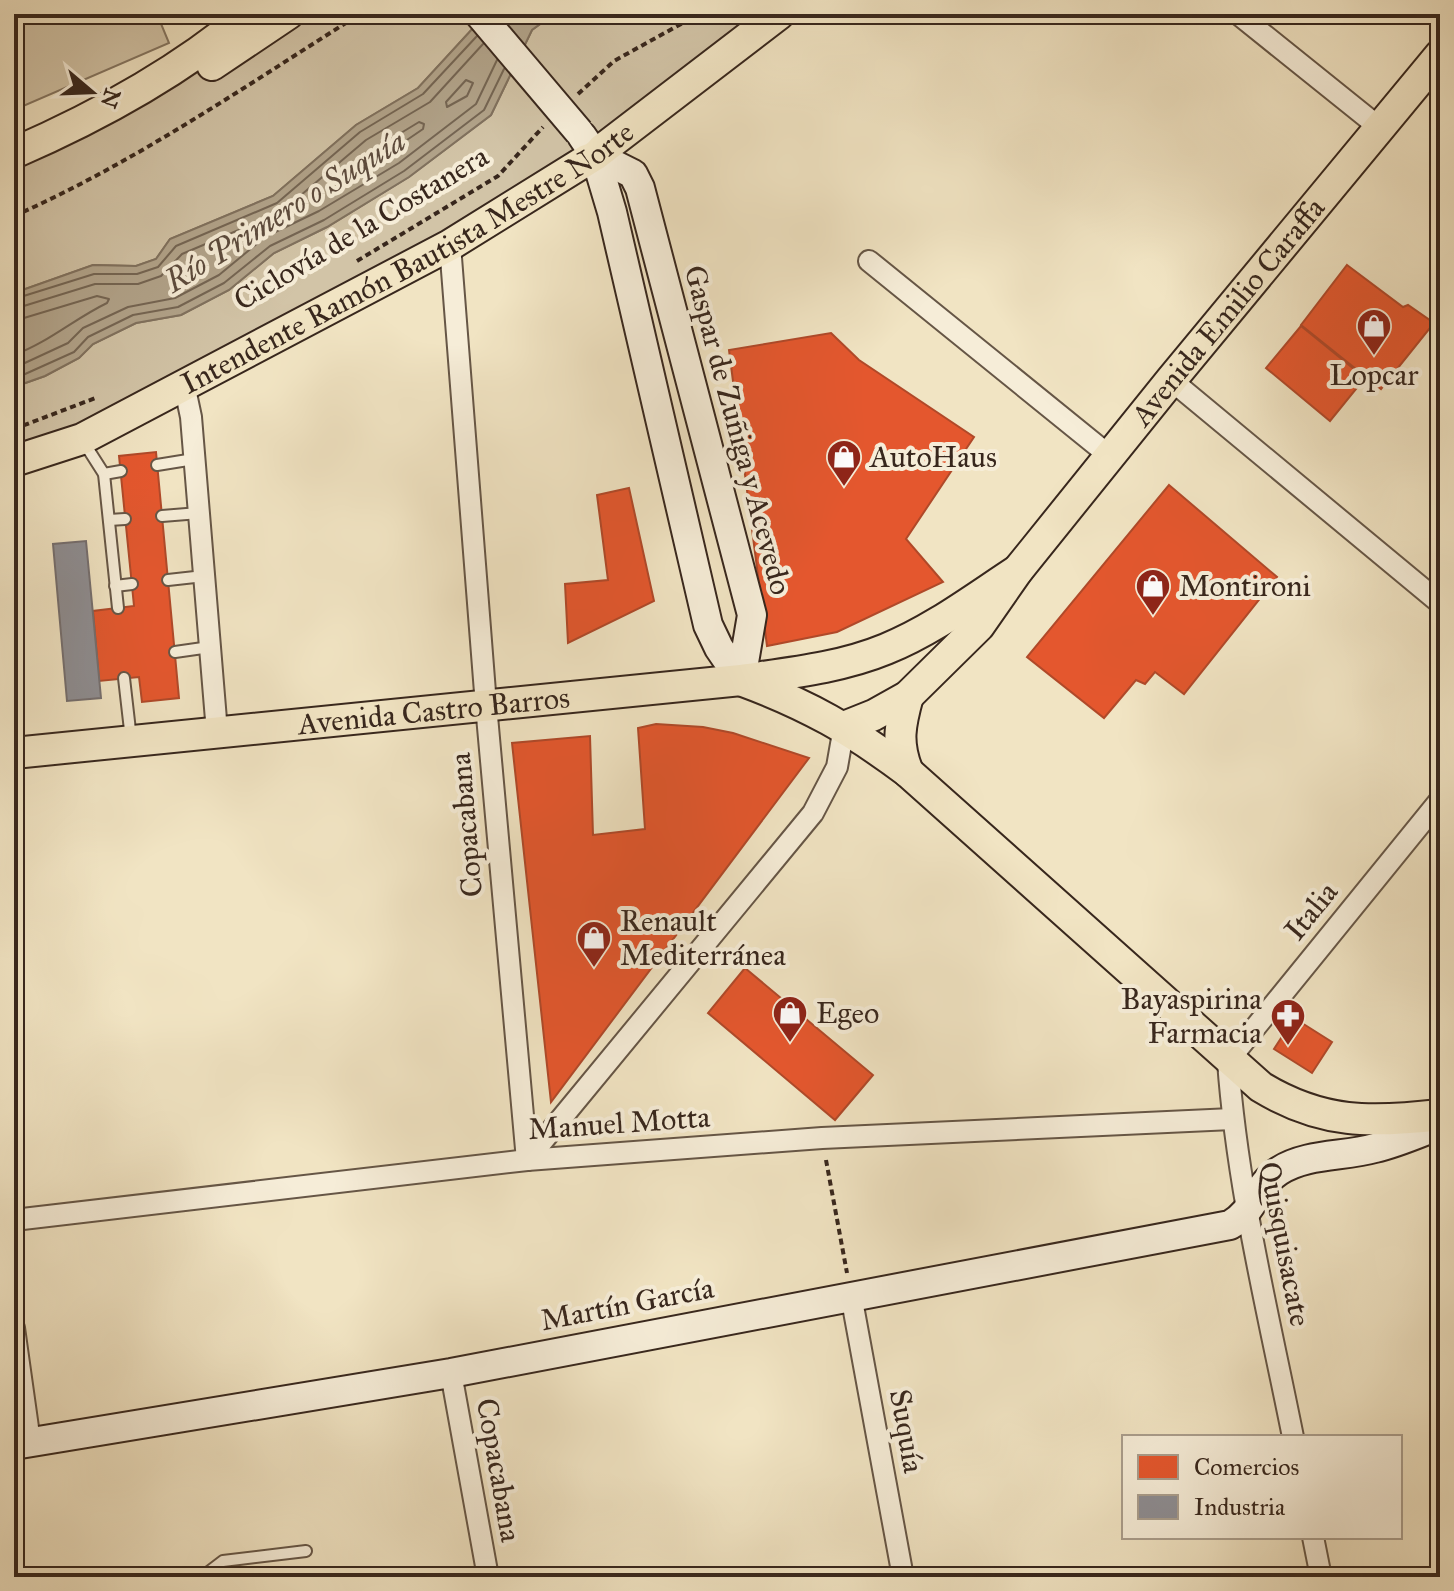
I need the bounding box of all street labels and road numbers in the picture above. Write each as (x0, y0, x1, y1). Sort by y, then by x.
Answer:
street label: Intendente Ramón Bautista Mestre Norte (175, 114, 641, 402)
street label: Ciclovía de la Costanera (227, 138, 495, 318)
street label: Avenida Emilio Caraffa (1122, 190, 1333, 435)
street label: Gaspar de Zuñiga y Acevedo (677, 261, 799, 599)
street label: Avenida Castro Barros (294, 679, 571, 743)
street label: Copacabana (442, 751, 490, 899)
street label: Italia (1277, 874, 1345, 947)
street label: Manuel Motta (527, 1099, 712, 1147)
street label: Quisquisacate (1251, 1159, 1319, 1329)
street label: Martín García (537, 1270, 717, 1338)
street label: Suquía (882, 1386, 932, 1476)
street label: Copacabana (469, 1395, 529, 1545)

